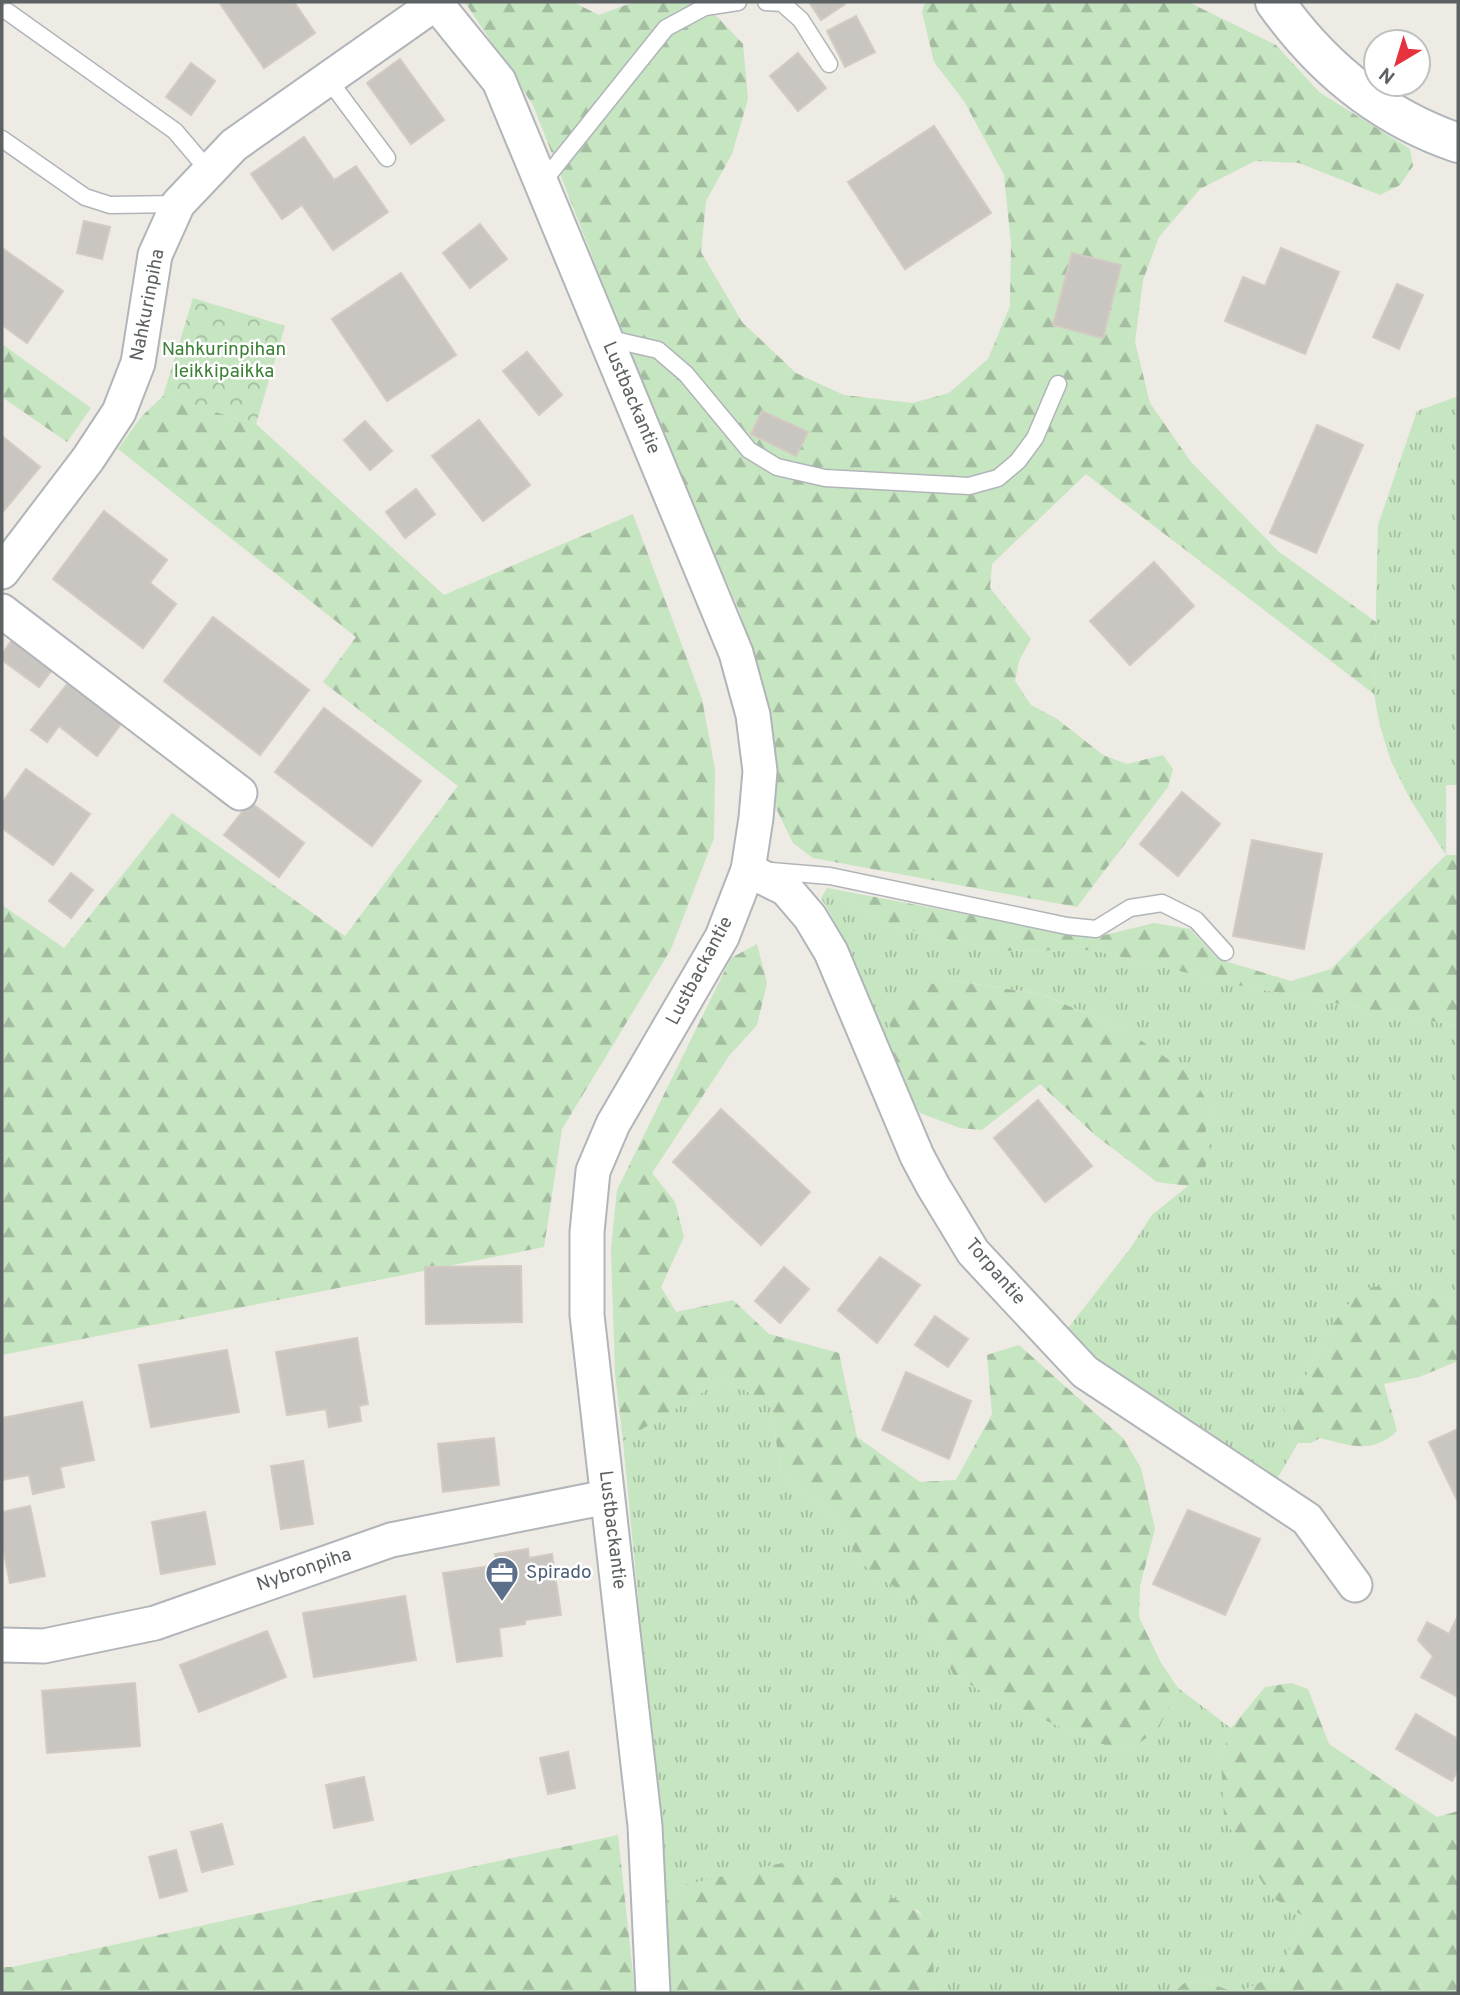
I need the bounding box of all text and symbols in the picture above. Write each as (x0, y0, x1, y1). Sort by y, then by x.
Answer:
north arrow (1362, 28, 1432, 98)
text: N (1375, 61, 1401, 88)
street label: Nahkurinpiha (125, 247, 171, 363)
park label: Nahkurinpihan leikkipaikka (162, 338, 286, 384)
street label: Lustbackantie (597, 338, 665, 458)
street label: Lustbackantie (661, 913, 739, 1029)
street label: Torpantie (959, 1234, 1031, 1310)
street label: Lustbackantie (593, 1469, 631, 1591)
street label: Nybronpiha (253, 1543, 355, 1597)
office icon: Spirado (483, 1554, 521, 1603)
place label: Spirado (526, 1561, 592, 1585)

